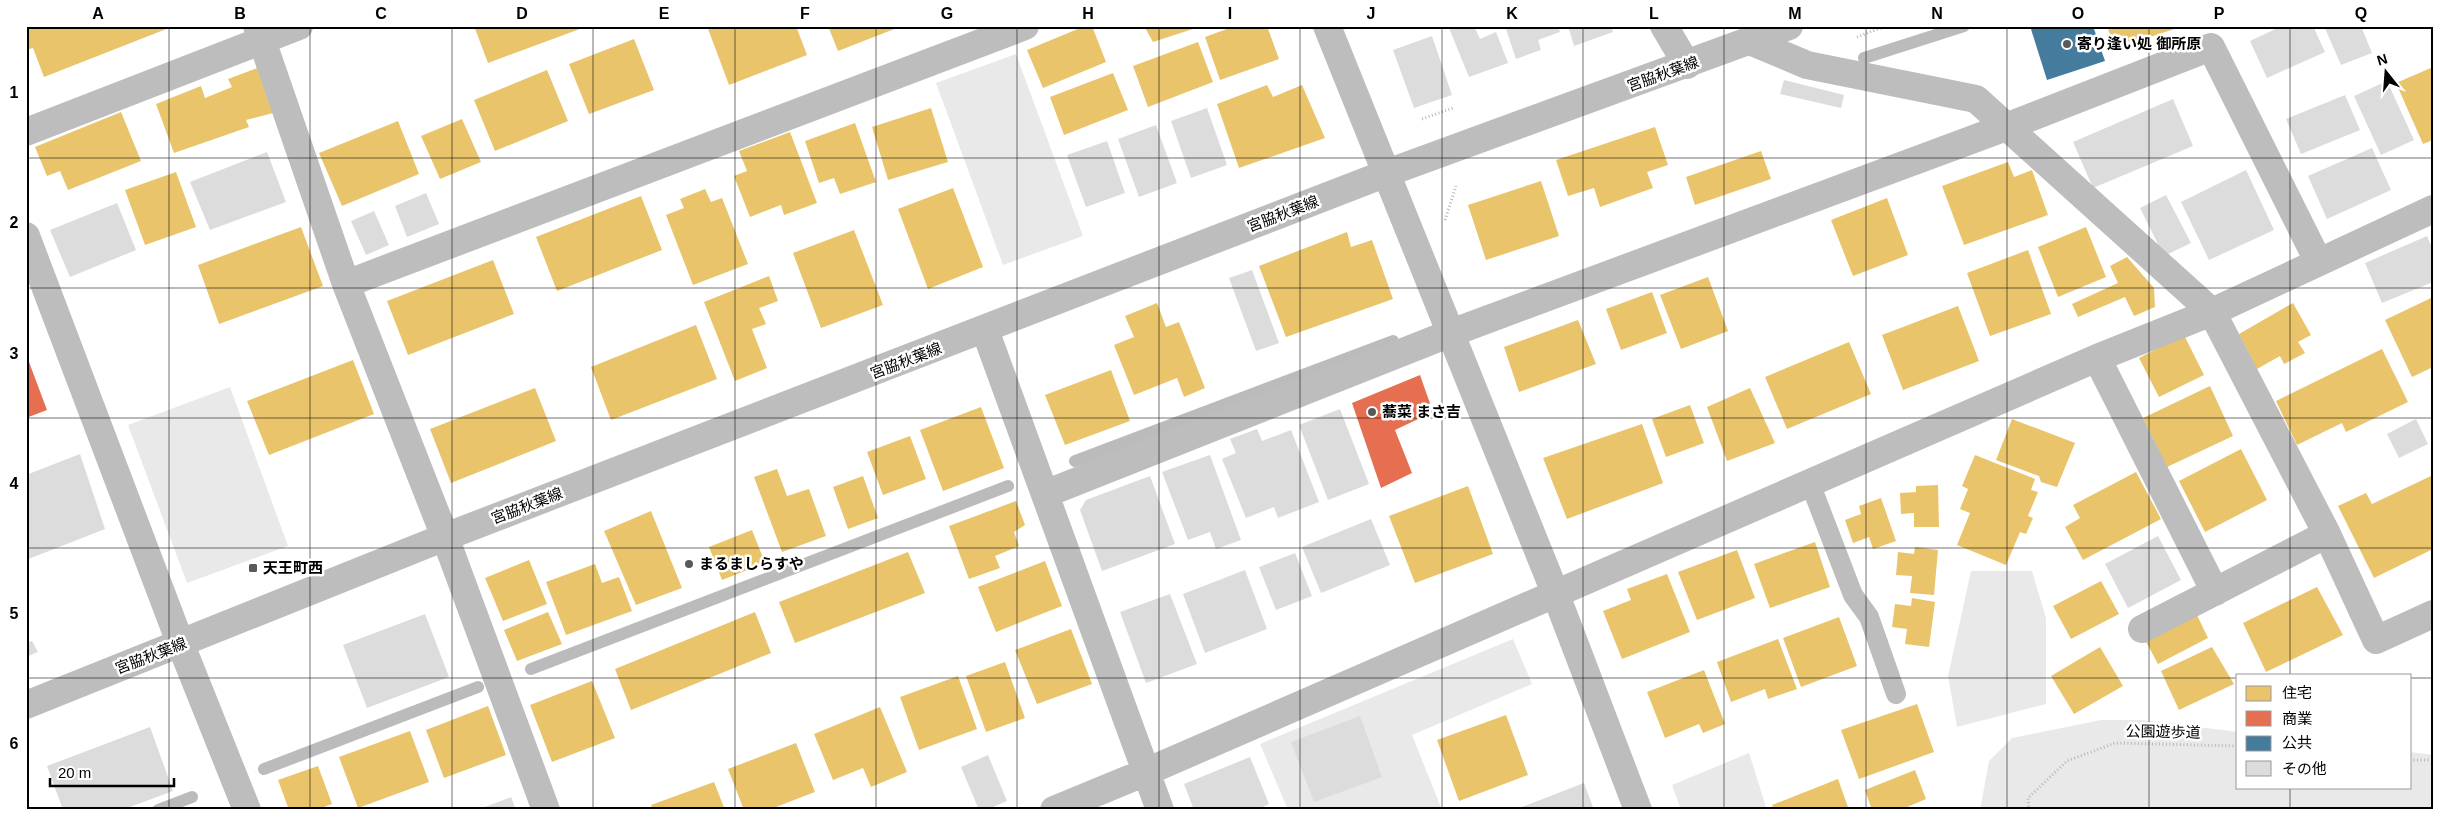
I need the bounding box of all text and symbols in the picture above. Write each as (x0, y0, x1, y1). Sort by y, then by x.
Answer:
text: A (92, 5, 104, 22)
text: B (234, 5, 246, 22)
text: C (375, 5, 387, 22)
text: D (516, 5, 528, 22)
text: E (659, 5, 670, 22)
text: F (800, 5, 810, 22)
text: G (941, 5, 953, 22)
text: H (1082, 5, 1094, 22)
text: I (1228, 5, 1232, 22)
text: J (1367, 5, 1375, 22)
text: K (1506, 5, 1518, 22)
text: L (1649, 5, 1659, 22)
text: M (1788, 5, 1802, 22)
text: N (1931, 5, 1943, 22)
text: O (2072, 5, 2084, 22)
text: P (2214, 5, 2225, 22)
text: Q (2355, 5, 2367, 22)
place label: 寄り逢い処 御所原 (2077, 35, 2201, 52)
marker: 寄り逢い処 御所原 (2061, 38, 2073, 50)
north arrow (2362, 48, 2412, 98)
text: N (2375, 50, 2389, 69)
street label: 宮脇秋葉線 (1625, 53, 1701, 94)
text: 1 (10, 84, 19, 101)
street label: 宮脇秋葉線 (1245, 192, 1321, 235)
text: 2 (10, 214, 19, 231)
street label: 宮脇秋葉線 (868, 339, 944, 382)
text: 3 (10, 345, 19, 362)
place label: 蕎菜 まさ吉 (1382, 403, 1461, 420)
marker: 蕎菜 まさ吉 (1366, 406, 1378, 418)
text: 4 (10, 475, 19, 492)
street label: 宮脇秋葉線 (489, 484, 565, 527)
place label: まるましらすや (699, 555, 804, 572)
marker: まるましらすや (683, 558, 695, 570)
place label: 天王町西 (263, 559, 323, 576)
marker: 天王町西 (247, 562, 259, 574)
text: 5 (10, 605, 19, 622)
street label: 宮脇秋葉線 (113, 634, 189, 677)
legend (2236, 674, 2412, 788)
text: 住宅 (2282, 684, 2312, 701)
text: 商業 (2282, 710, 2312, 727)
street label: 公園遊歩道 (2125, 722, 2201, 741)
text: 公共 (2282, 734, 2312, 751)
text: 6 (10, 735, 19, 752)
scale bar (50, 756, 174, 788)
text: その他 (2282, 760, 2327, 777)
text: 20 m (58, 764, 91, 781)

